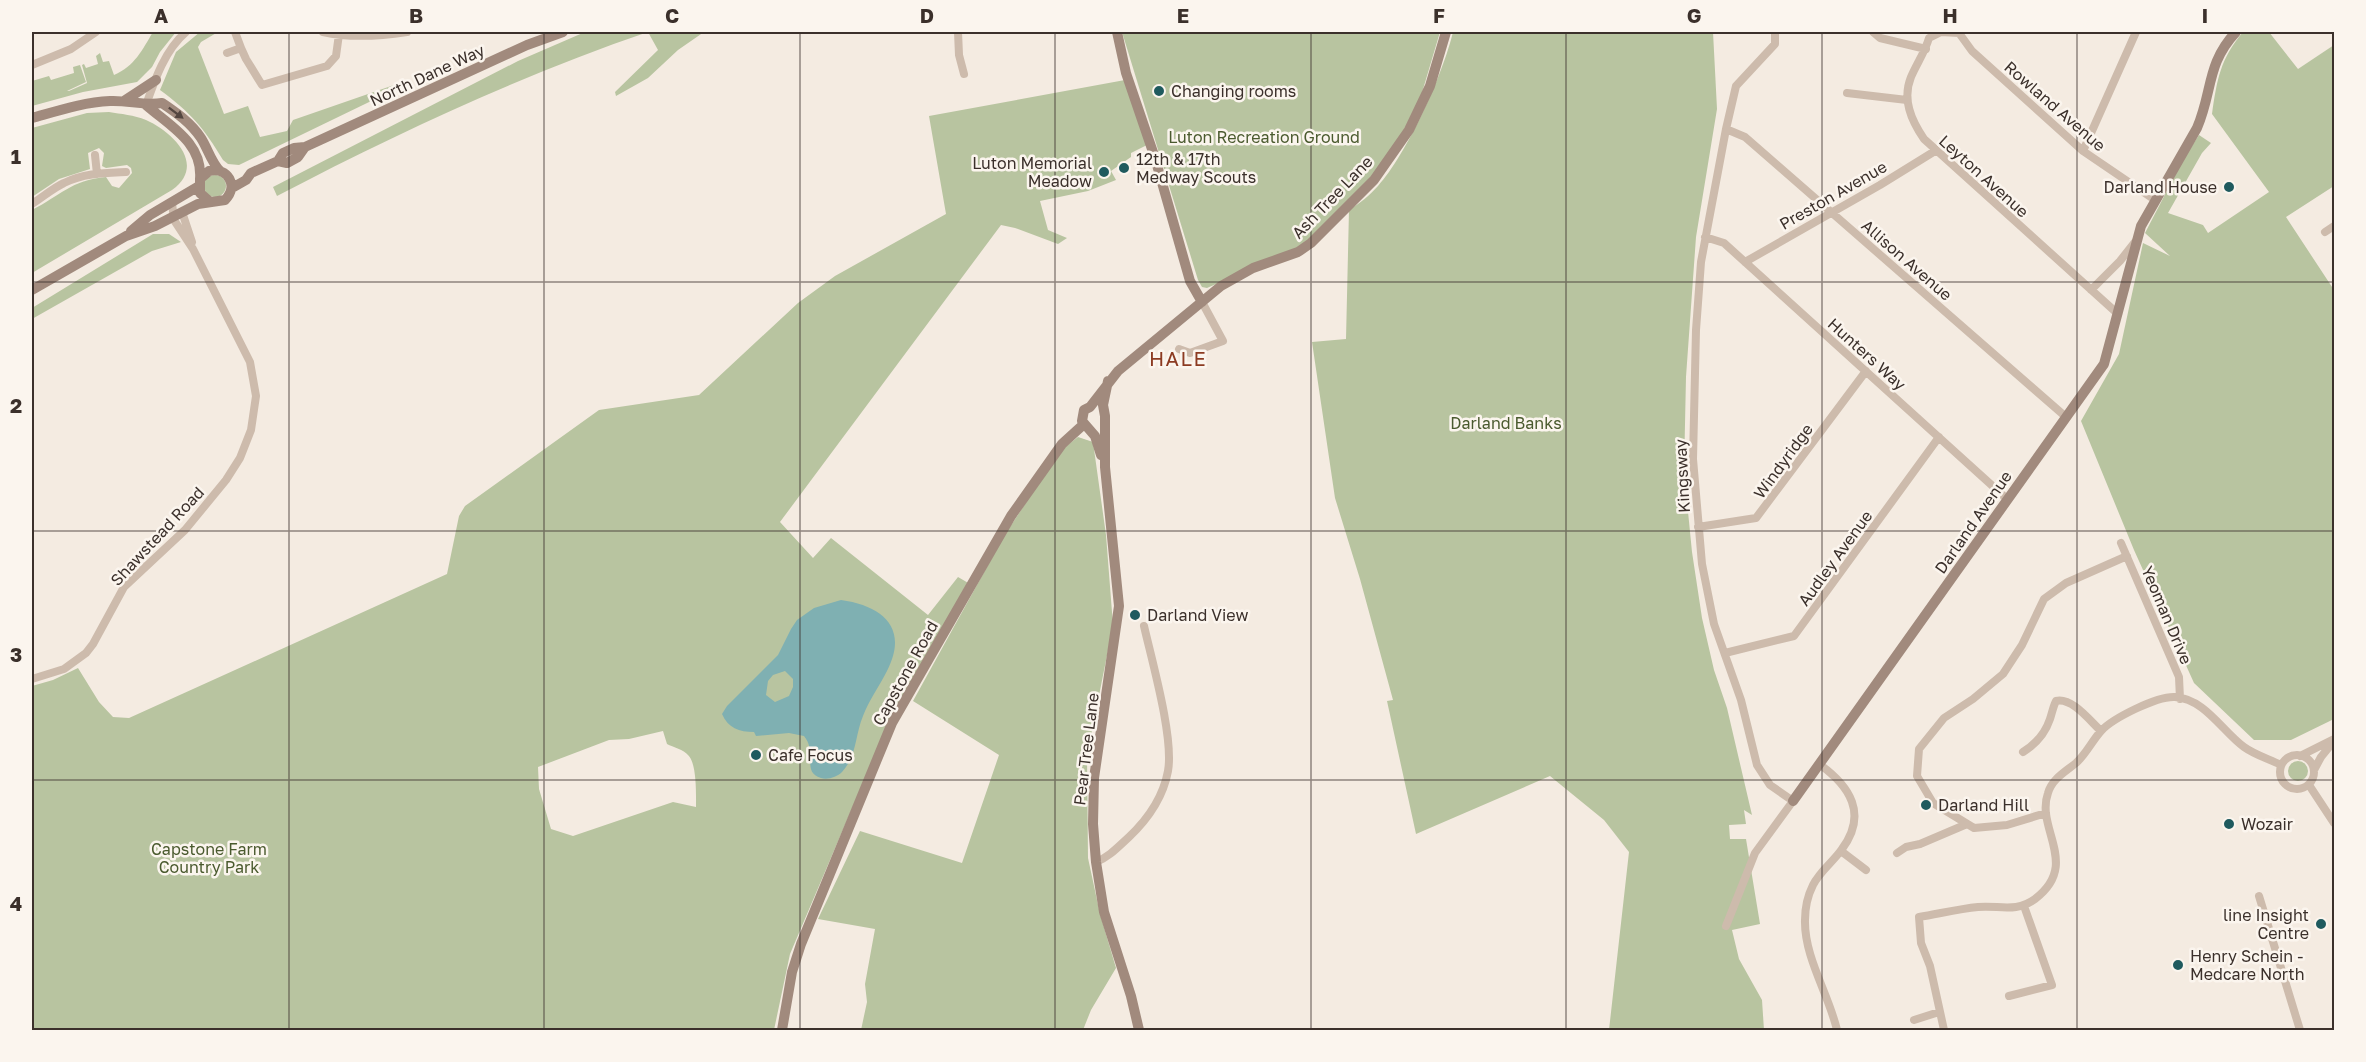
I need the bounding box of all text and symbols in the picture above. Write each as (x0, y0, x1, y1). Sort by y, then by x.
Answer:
text: A (154, 3, 168, 27)
text: B (409, 3, 423, 27)
text: C (665, 3, 679, 27)
text: D (920, 3, 934, 27)
text: E (1177, 3, 1189, 27)
text: F (1433, 3, 1445, 27)
text: G (1687, 3, 1701, 27)
text: H (1942, 3, 1958, 27)
text: I (2202, 3, 2208, 27)
street label: North Dane Way (366, 40, 488, 110)
street label: Rowland Avenue (2000, 57, 2110, 155)
place label: Changing rooms (1171, 81, 1296, 101)
marker: Changing rooms (1152, 84, 1166, 98)
one-way arrow (167, 107, 183, 119)
park label: Luton Recreation Ground (1168, 127, 1360, 147)
street label: Leyton Avenue (1935, 131, 2033, 221)
text: 1 (11, 144, 21, 168)
place label: 12th & 17th Medway Scouts (1136, 149, 1256, 187)
street label: Ash Tree Lane (1287, 151, 1377, 243)
place label: Luton Memorial Meadow (972, 153, 1092, 191)
street label: Preston Avenue (1776, 156, 1890, 234)
marker: 12th & 17th Medway Scouts (1117, 161, 1131, 175)
marker: Luton Memorial Meadow (1097, 165, 1111, 179)
place label: Darland House (2103, 177, 2217, 197)
marker: Darland House (2222, 180, 2236, 194)
street label: Allison Avenue (1858, 215, 1956, 305)
street label: Hunters Way (1824, 314, 1910, 394)
district label: HALE (1149, 346, 1207, 370)
text: 2 (10, 393, 22, 417)
park label: Darland Banks (1450, 413, 1562, 433)
street label: Windyridge (1749, 420, 1817, 502)
street label: Kingsway (1670, 439, 1694, 513)
street label: Darland Avenue (1930, 467, 2016, 577)
street label: Shawstead Road (106, 482, 208, 590)
street label: Audley Avenue (1794, 506, 1876, 610)
street label: Yeoman Drive (2137, 563, 2197, 667)
place label: Darland View (1147, 605, 1248, 625)
marker: Darland View (1128, 608, 1142, 622)
street label: Capstone Road (868, 617, 942, 729)
text: 3 (10, 642, 22, 666)
street label: Pear Tree Lane (1069, 691, 1103, 807)
place label: Cafe Focus (768, 745, 853, 765)
marker: Cafe Focus (749, 748, 763, 762)
place label: Darland Hill (1938, 795, 2029, 815)
marker: Darland Hill (1919, 798, 1933, 812)
place label: Wozair (2241, 814, 2293, 834)
marker: Wozair (2222, 817, 2236, 831)
park label: Capstone Farm Country Park (151, 839, 267, 877)
text: 4 (10, 891, 22, 915)
place label: line Insight Centre (2223, 905, 2309, 943)
marker: line Insight Centre (2314, 917, 2328, 931)
place label: Henry Schein - Medcare North (2190, 946, 2305, 984)
marker: Henry Schein - Medcare North (2171, 958, 2185, 972)

